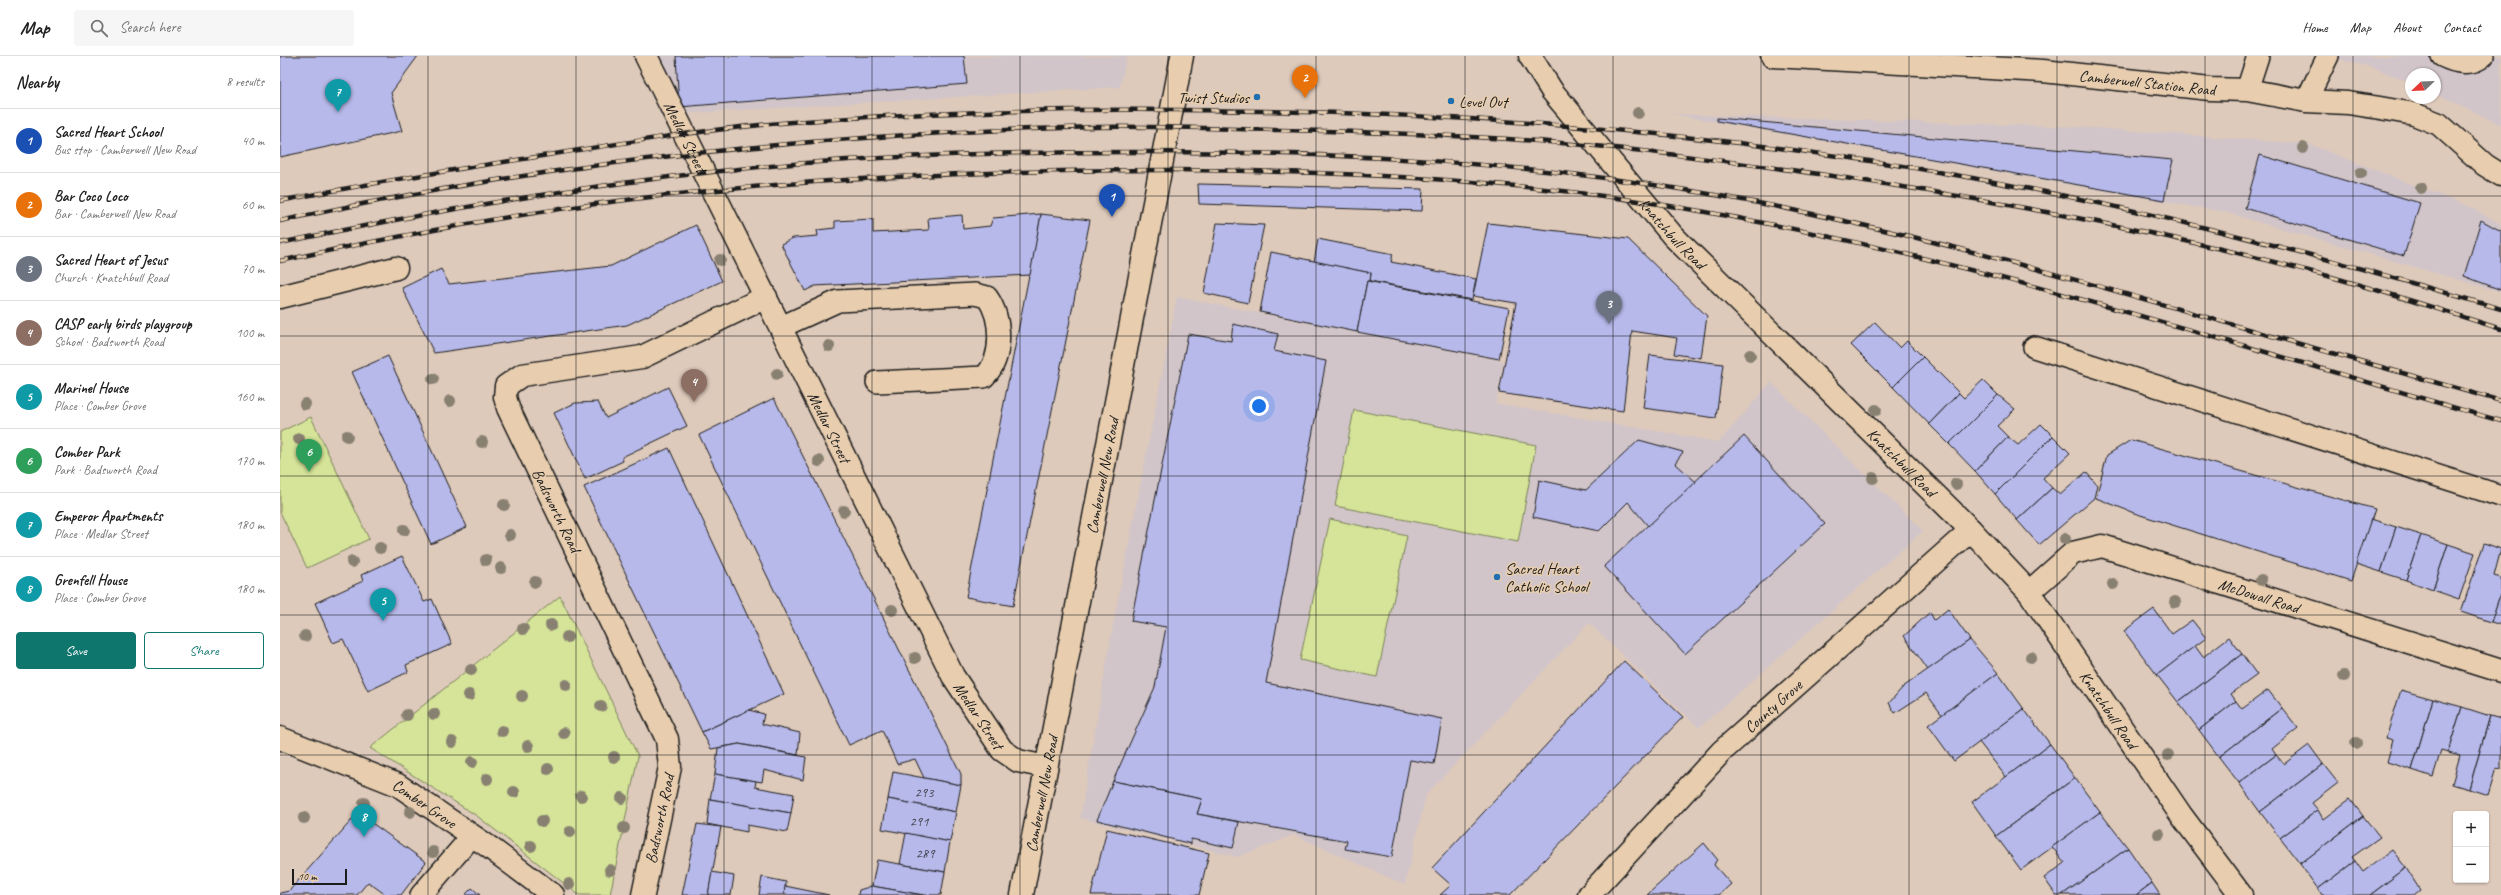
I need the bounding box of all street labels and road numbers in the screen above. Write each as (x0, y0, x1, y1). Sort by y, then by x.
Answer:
street label: Camberwell Station Road (2078, 66, 2218, 100)
street label: Medlar Street (659, 98, 712, 178)
street label: Knatchbull Road (1634, 194, 1712, 276)
street label: Medlar Street (803, 389, 856, 469)
street label: Camberwell New Road (1082, 413, 1124, 536)
street label: Knatchbull Road (1862, 424, 1942, 503)
street label: Badsworth Road (527, 465, 586, 558)
street label: McDowall Road (2216, 574, 2304, 619)
street label: Knatchbull Road (2075, 667, 2143, 755)
street label: County Grove (1740, 674, 1808, 738)
street label: Medlar Street (949, 678, 1009, 756)
street label: Camberwell New Road (1021, 732, 1064, 854)
street label: Badsworth Road (641, 770, 680, 865)
street label: Comber Grove (389, 775, 461, 834)

